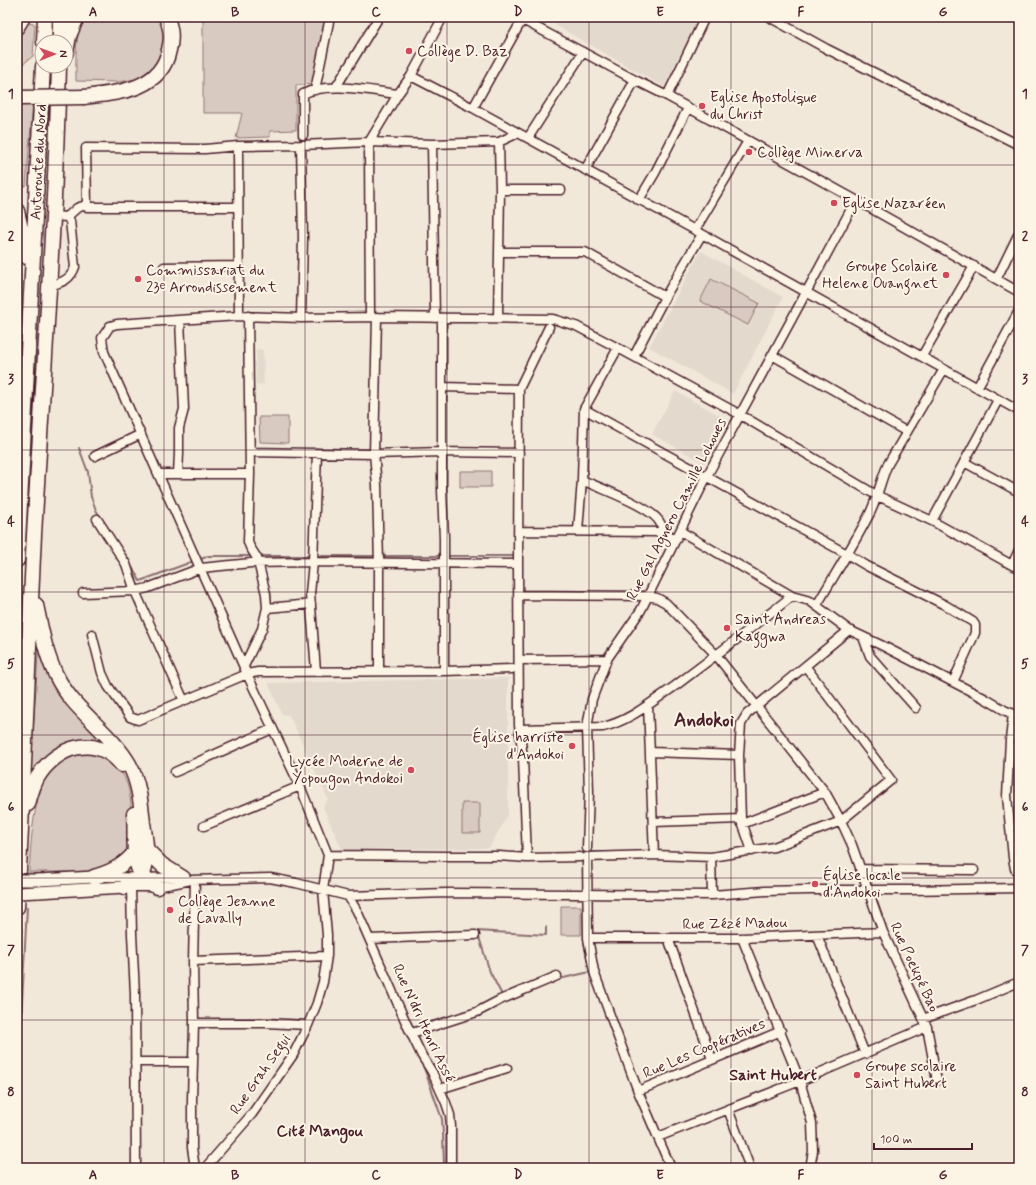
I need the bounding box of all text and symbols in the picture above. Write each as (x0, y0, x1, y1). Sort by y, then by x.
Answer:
text: A (89, 4, 97, 21)
text: B (231, 4, 240, 21)
text: C (371, 4, 381, 21)
text: D (514, 4, 523, 21)
text: E (656, 4, 664, 21)
text: F (798, 4, 805, 21)
text: G (939, 4, 948, 21)
north arrow (34, 34, 74, 74)
place label: Collège D. Baz (417, 42, 508, 62)
marker: Collège D. Baz (404, 46, 414, 56)
text: N (56, 50, 70, 58)
text: 1 (8, 86, 14, 103)
text: 1 (1022, 86, 1028, 103)
place label: Eglise Apostolique du Christ (710, 88, 817, 125)
marker: Eglise Apostolique du Christ (697, 101, 707, 111)
street label: Autoroute du Nord (26, 104, 52, 221)
place label: Collège Minerva (757, 143, 863, 163)
marker: Collège Minerva (744, 147, 754, 157)
place label: Eglise Nazaréen (842, 194, 946, 214)
marker: Eglise Nazaréen (829, 198, 839, 208)
text: 2 (8, 228, 15, 245)
text: 2 (1022, 228, 1029, 245)
place label: Groupe Scolaire Helene Ouangnet (822, 257, 938, 295)
place label: Commissariat du 23ᵉ Arrondissement (146, 261, 277, 298)
marker: Groupe Scolaire Helene Ouangnet (941, 270, 951, 280)
marker: Commissariat du 23ᵉ Arrondissement (133, 274, 143, 284)
text: 3 (8, 371, 14, 388)
text: 3 (1022, 371, 1028, 388)
street label: Rue Gal Agnero Camille Lohoues (622, 414, 733, 605)
text: 4 (7, 514, 15, 531)
text: 4 (1021, 514, 1029, 531)
place label: Saint Andreas Kaggwa (735, 610, 827, 648)
marker: Saint Andreas Kaggwa (722, 623, 732, 633)
text: 5 (7, 656, 15, 673)
text: 5 (1021, 656, 1029, 673)
district label: Andokoi (674, 708, 734, 733)
place label: Église harriste d'Andokoi (472, 727, 564, 765)
marker: Église harriste d'Andokoi (567, 741, 577, 751)
place label: Lycée Moderne de Yopougon Andokoi (289, 752, 403, 790)
marker: Lycée Moderne de Yopougon Andokoi (406, 765, 416, 775)
text: 6 (8, 799, 15, 816)
text: 6 (1022, 799, 1029, 816)
place label: Église locale d'Andokoi (823, 865, 901, 903)
marker: Église locale d'Andokoi (810, 879, 820, 889)
place label: Collège Jeanne de Cavally (178, 892, 276, 929)
marker: Collège Jeanne de Cavally (165, 905, 175, 915)
street label: Rue Zézé Madou (682, 913, 788, 935)
street label: Rue Poekpé Bao (885, 919, 944, 1016)
text: 7 (7, 942, 15, 959)
text: 7 (1021, 942, 1029, 959)
street label: Rue N’dri Henri Assé (387, 961, 459, 1086)
street label: Rue Les Coopératives (640, 1014, 769, 1084)
street label: Rue Grah Segui (226, 1030, 297, 1119)
place label: Groupe scolaire Saint Hubert (865, 1057, 957, 1094)
district label: Saint Hubert (729, 1065, 817, 1086)
marker: Groupe scolaire Saint Hubert (852, 1070, 862, 1080)
text: 8 (7, 1084, 15, 1101)
text: 8 (1021, 1084, 1029, 1101)
district label: Cité Mangou (277, 1121, 364, 1144)
scale bar (874, 1125, 972, 1151)
text: 100 m (880, 1132, 912, 1148)
text: A (89, 1167, 97, 1184)
text: B (231, 1167, 240, 1184)
text: C (371, 1167, 381, 1184)
text: D (514, 1167, 523, 1184)
text: E (656, 1167, 664, 1184)
text: F (798, 1167, 805, 1184)
text: G (939, 1167, 948, 1184)

